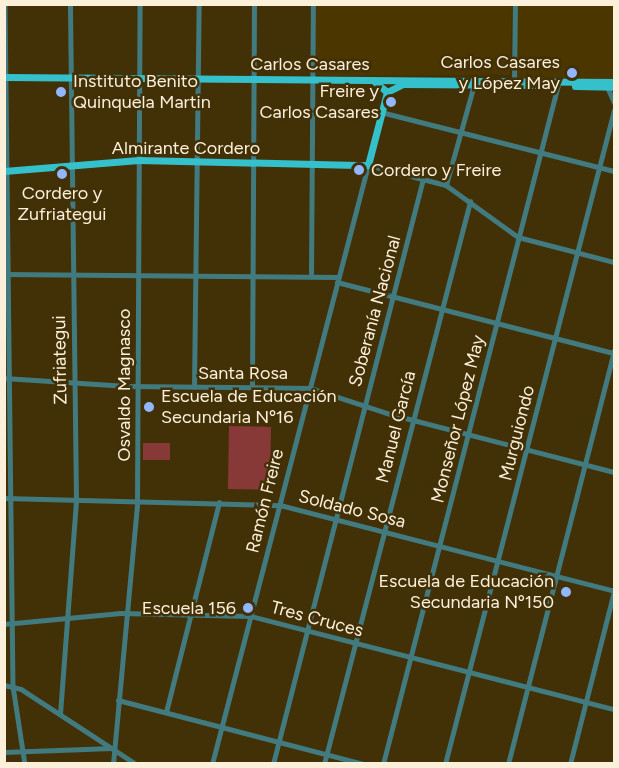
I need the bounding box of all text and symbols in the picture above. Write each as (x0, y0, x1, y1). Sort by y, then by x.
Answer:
place label: Carlos Casares y López May (440, 52, 560, 94)
street label: Carlos Casares (250, 53, 370, 75)
marker: Carlos Casares y López May (565, 66, 579, 80)
place label: Instituto Benito Quinquela Martin (73, 71, 211, 113)
place label: Freire y Carlos Casares (259, 81, 379, 124)
marker: Instituto Benito Quinquela Martin (54, 85, 68, 99)
marker: Freire y Carlos Casares (384, 95, 398, 109)
street label: Almirante Cordero (112, 137, 260, 159)
place label: Cordero y Freire (371, 159, 501, 181)
marker: Cordero y Freire (352, 163, 366, 177)
marker: Cordero y Zufriategui (55, 167, 69, 181)
place label: Cordero y Zufriategui (17, 183, 107, 226)
street label: Soberanía Nacional (344, 233, 406, 389)
street label: Osvaldo Magnasco (113, 309, 135, 461)
street label: Zufriategui (48, 315, 72, 405)
street label: Monseñor López May (427, 333, 489, 505)
street label: Santa Rosa (198, 362, 288, 384)
street label: Manuel García (372, 369, 420, 485)
street label: Murguiondo (495, 383, 539, 483)
place label: Escuela de Educación Secundaria Nº16 (161, 386, 337, 428)
marker: Escuela de Educación Secundaria Nº16 (142, 400, 156, 414)
street label: Ramón Freire (242, 447, 288, 555)
street label: Soldado Sosa (296, 485, 408, 533)
place label: Escuela de Educación Secundaria Nº150 (378, 571, 554, 614)
marker: Escuela de Educación Secundaria Nº150 (559, 585, 573, 599)
street label: Tres Cruces (268, 596, 366, 642)
place label: Escuela 156 (142, 597, 236, 619)
marker: Escuela 156 (241, 601, 255, 615)

